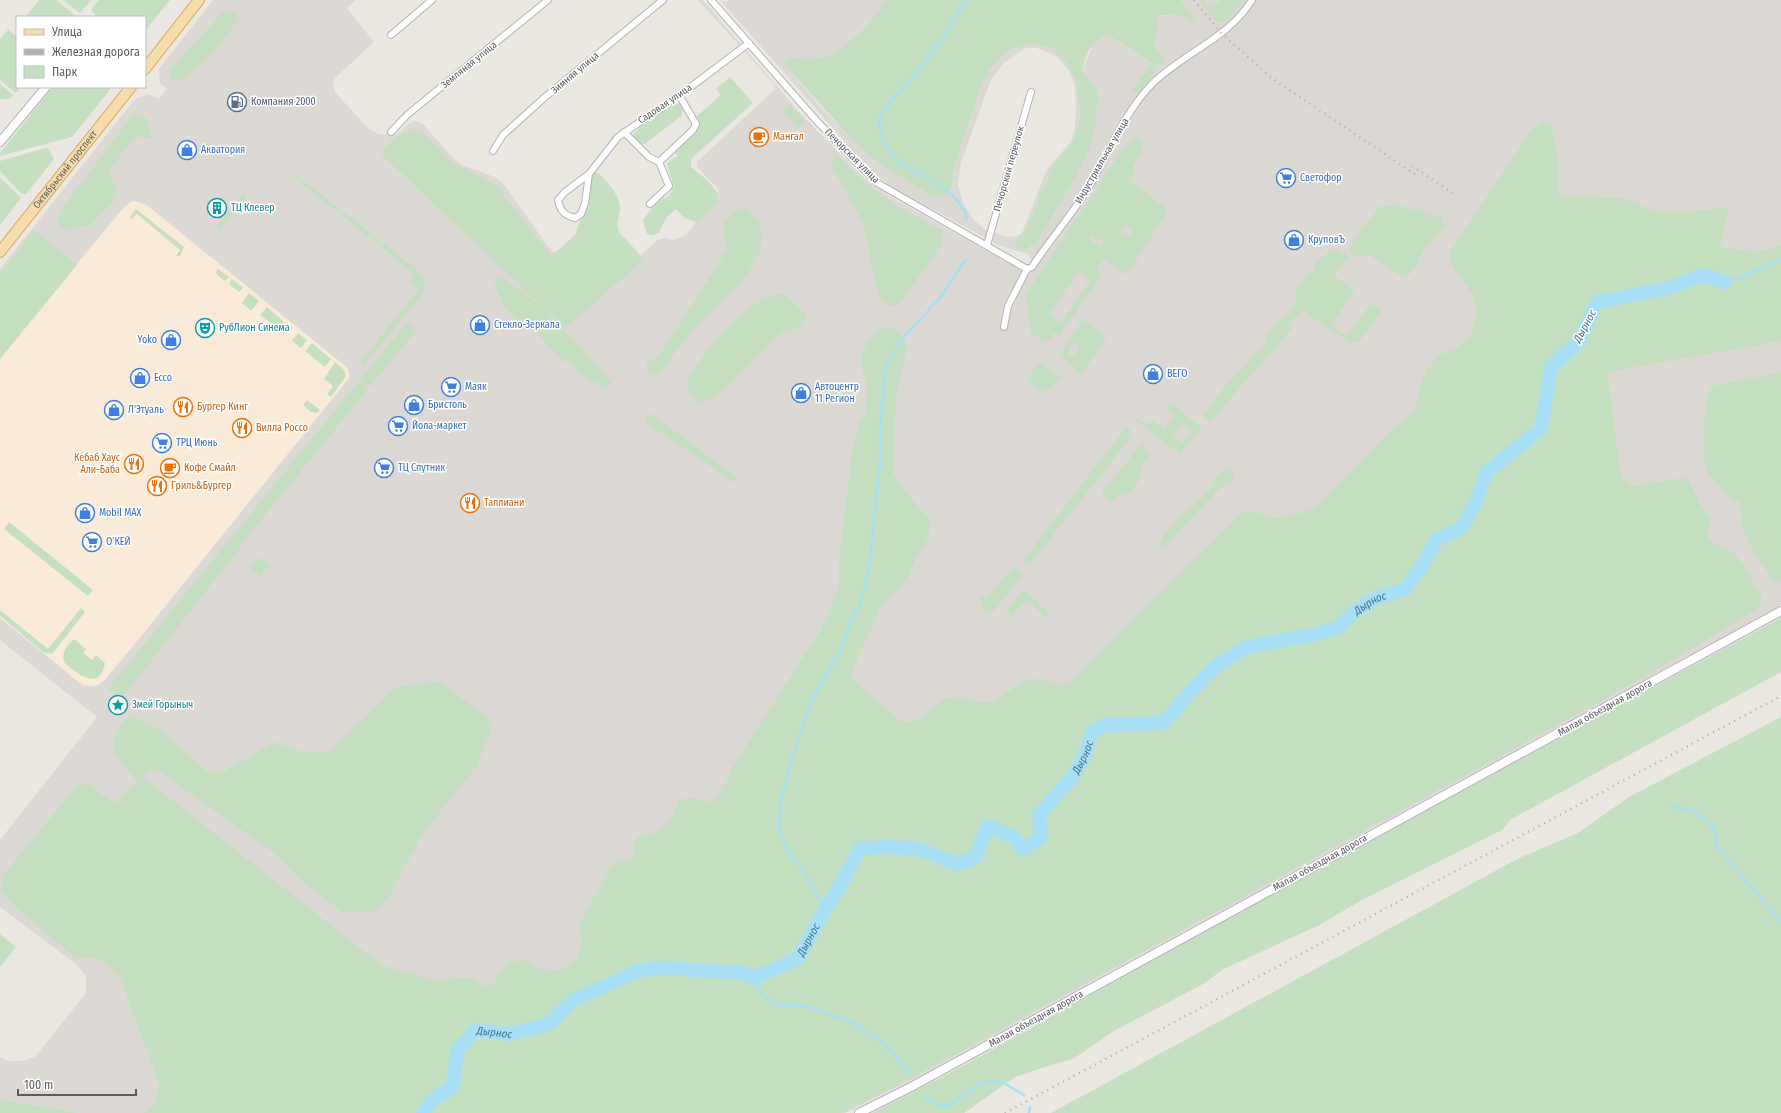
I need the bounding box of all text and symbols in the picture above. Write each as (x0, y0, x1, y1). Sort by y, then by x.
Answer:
legend (16, 16, 146, 88)
text: Улица (51, 25, 82, 39)
street label: Земляная улица (439, 39, 499, 91)
text: Железная дорога (52, 45, 140, 59)
street label: Зимняя улица (549, 49, 601, 97)
text: Парк (52, 65, 78, 79)
street label: Садовая улица (636, 82, 694, 126)
fuel station icon: Компания 2000 (226, 91, 248, 113)
place label: Компания 2000 (251, 96, 316, 108)
street label: Индустриальная улица (1073, 116, 1132, 206)
street label: Печорский переулок (991, 125, 1027, 213)
cafe icon: Мангал (748, 126, 770, 148)
street label: Печорская улица (822, 126, 882, 186)
street label: Октябрьский проспект (31, 128, 101, 211)
place label: Мангал (773, 131, 804, 143)
shop icon: Акватория (176, 139, 198, 161)
place label: Акватория (201, 144, 245, 156)
supermarket icon: Светофор (1275, 167, 1297, 189)
place label: Светофор (1300, 172, 1342, 184)
building icon: ТЦ Клевер (206, 197, 228, 219)
place label: ТЦ Клевер (231, 202, 275, 214)
shop icon: КруповЪ (1283, 229, 1305, 251)
place label: КруповЪ (1308, 234, 1345, 246)
water label: Дырнос (1570, 307, 1599, 345)
shop icon: Стекло-Зеркала (469, 314, 491, 336)
theatre icon: РубЛион Синема (194, 317, 216, 339)
place label: Стекло-Зеркала (494, 319, 560, 331)
place label: РубЛион Синема (219, 322, 290, 334)
shop icon: Yoko (160, 329, 182, 351)
place label: Yoko (138, 334, 157, 346)
shop icon: ВЕГО (1142, 363, 1164, 385)
shop icon: Ecco (129, 367, 151, 389)
place label: ВЕГО (1167, 368, 1187, 380)
place label: Ecco (154, 372, 172, 384)
supermarket icon: Маяк (440, 376, 462, 398)
place label: Маяк (465, 381, 487, 393)
place label: Автоцентр 11 Регион (815, 381, 859, 405)
shop icon: Автоцентр 11 Регион (790, 382, 812, 404)
shop icon: Бристоль (403, 394, 425, 416)
restaurant icon: Бургер Кинг (172, 396, 194, 418)
shop icon: Л'Этуаль (103, 399, 125, 421)
place label: Бристоль (428, 399, 467, 411)
place label: Бургер Кинг (197, 401, 248, 413)
place label: Л'Этуаль (128, 404, 164, 416)
supermarket icon: Йола-маркет (387, 415, 409, 437)
restaurant icon: Вилла Россо (231, 417, 253, 439)
place label: Йола-маркет (412, 419, 467, 432)
place label: Вилла Россо (256, 422, 308, 434)
supermarket icon: ТРЦ Июнь (151, 432, 173, 454)
place label: ТРЦ Июнь (176, 437, 218, 449)
place label: Кебаб Хаус Али-Баба (74, 452, 121, 476)
restaurant icon: Кебаб Хаус Али-Баба (123, 453, 145, 475)
cafe icon: Кофе Смайл (159, 457, 181, 479)
supermarket icon: ТЦ Спутник (373, 457, 395, 479)
place label: Кофе Смайл (184, 462, 236, 474)
place label: ТЦ Спутник (398, 462, 445, 474)
restaurant icon: Гриль&Бургер (146, 475, 168, 497)
place label: Гриль&Бургер (171, 480, 232, 492)
restaurant icon: Таплиани (459, 492, 481, 514)
place label: Таплиани (484, 497, 524, 509)
shop icon: Mobil MAX (74, 502, 96, 524)
place label: Mobil MAX (99, 507, 142, 519)
supermarket icon: О’КЕЙ (81, 531, 103, 553)
place label: О’КЕЙ (106, 535, 131, 548)
water label: Дырнос (1350, 589, 1388, 618)
street label: Малая объездная дорога (1556, 677, 1654, 739)
place icon: Змей Горыныч (107, 694, 129, 716)
place label: Змей Горыныч (132, 699, 193, 711)
water label: Дырнос (1069, 738, 1096, 777)
street label: Малая объездная дорога (1271, 832, 1369, 894)
water label: Дырнос (793, 921, 823, 959)
street label: Малая объездная дорога (987, 988, 1085, 1050)
water label: Дырнос (475, 1024, 513, 1041)
scale bar (18, 1071, 136, 1097)
text: 100 m (24, 1078, 53, 1092)

